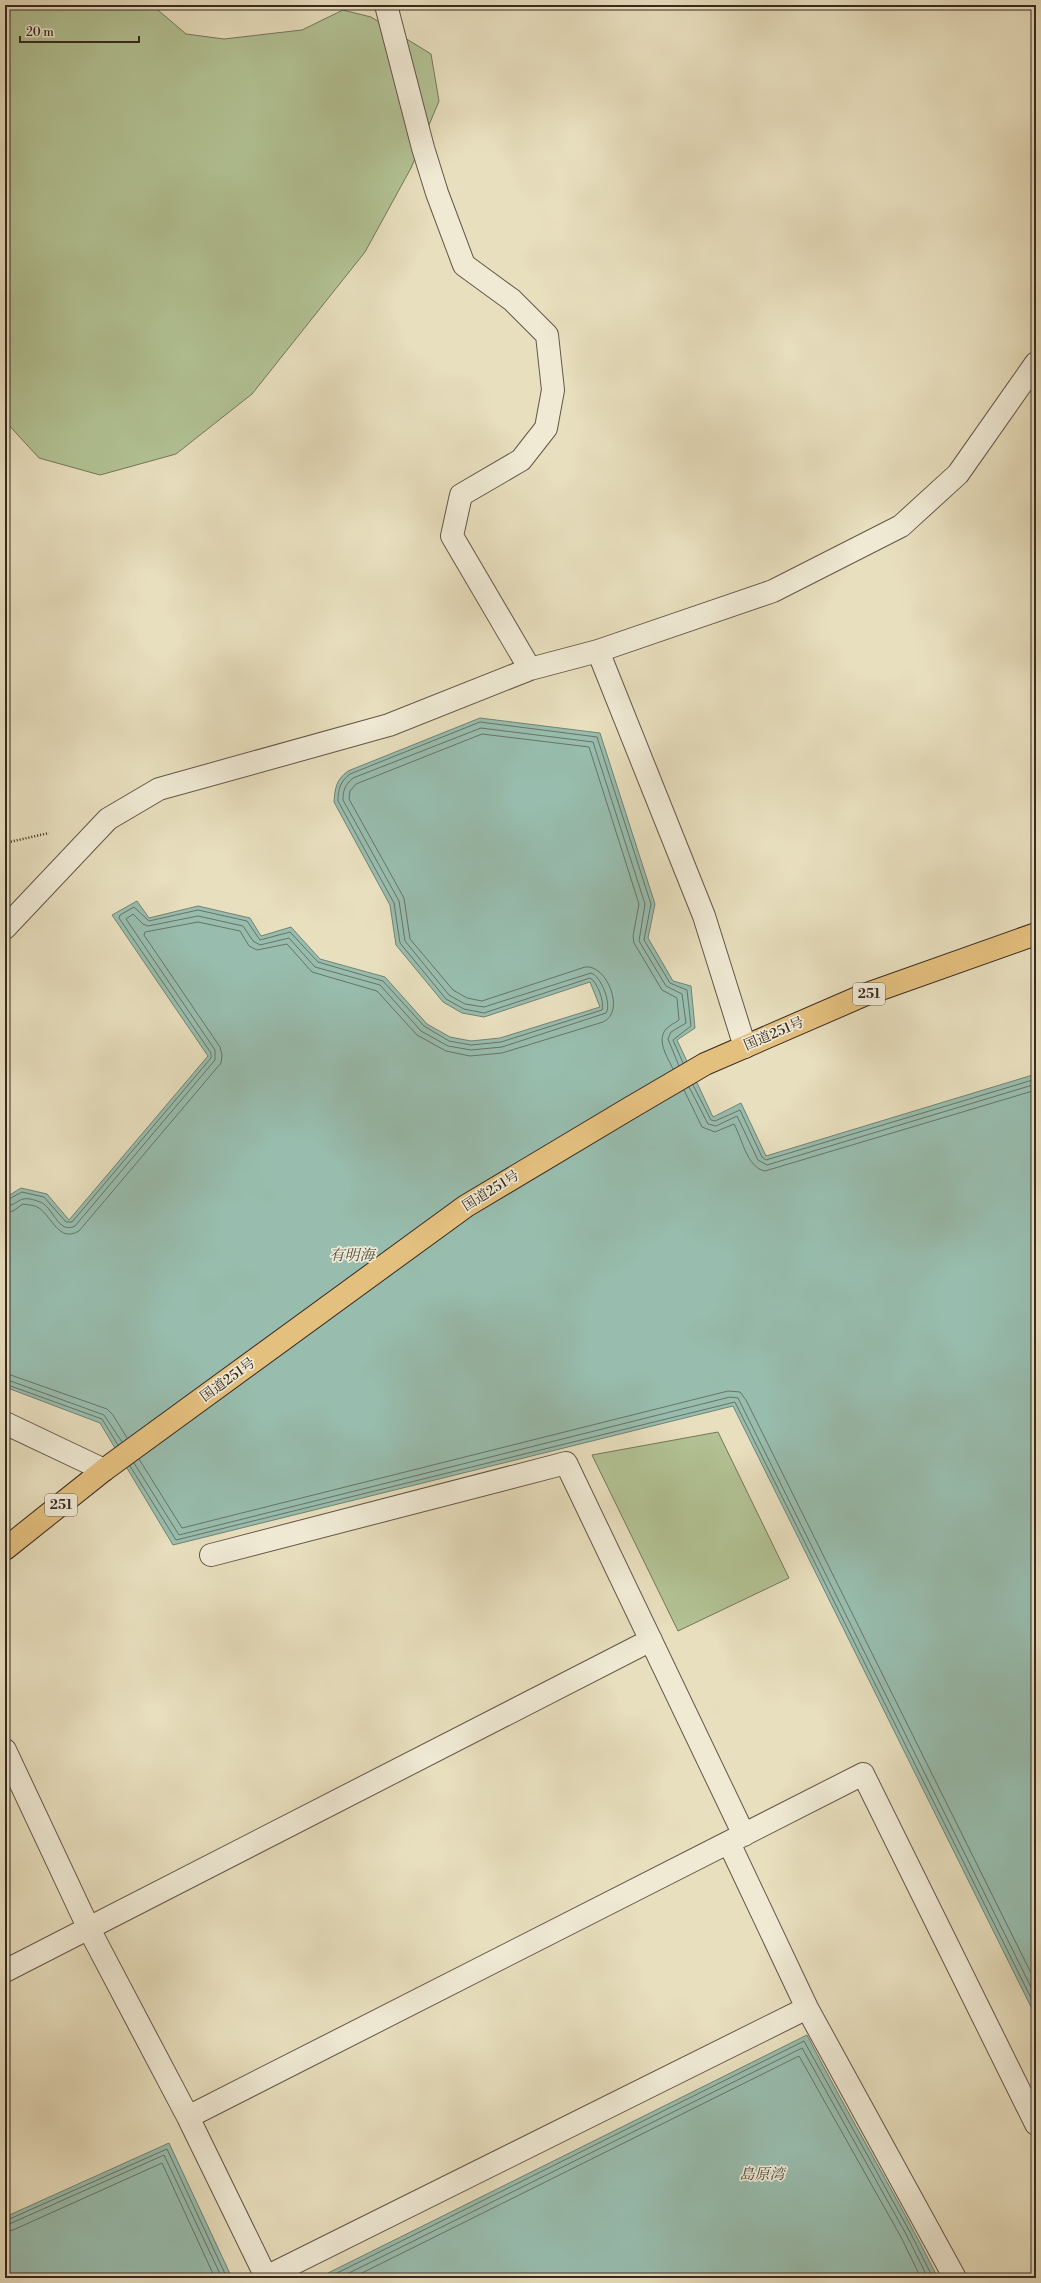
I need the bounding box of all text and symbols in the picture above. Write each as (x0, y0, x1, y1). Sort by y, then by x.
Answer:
scale bar (20, 18, 139, 44)
text: 20 m (26, 25, 54, 40)
road number: 251 (853, 983, 885, 1005)
street label: 国道251号 (741, 1013, 807, 1055)
street label: 国道251号 (459, 1166, 523, 1216)
water label: 有明海 (329, 1246, 376, 1265)
street label: 国道251号 (197, 1354, 259, 1406)
road number: 251 (45, 1494, 77, 1516)
water label: 島原湾 (739, 2165, 787, 2184)

